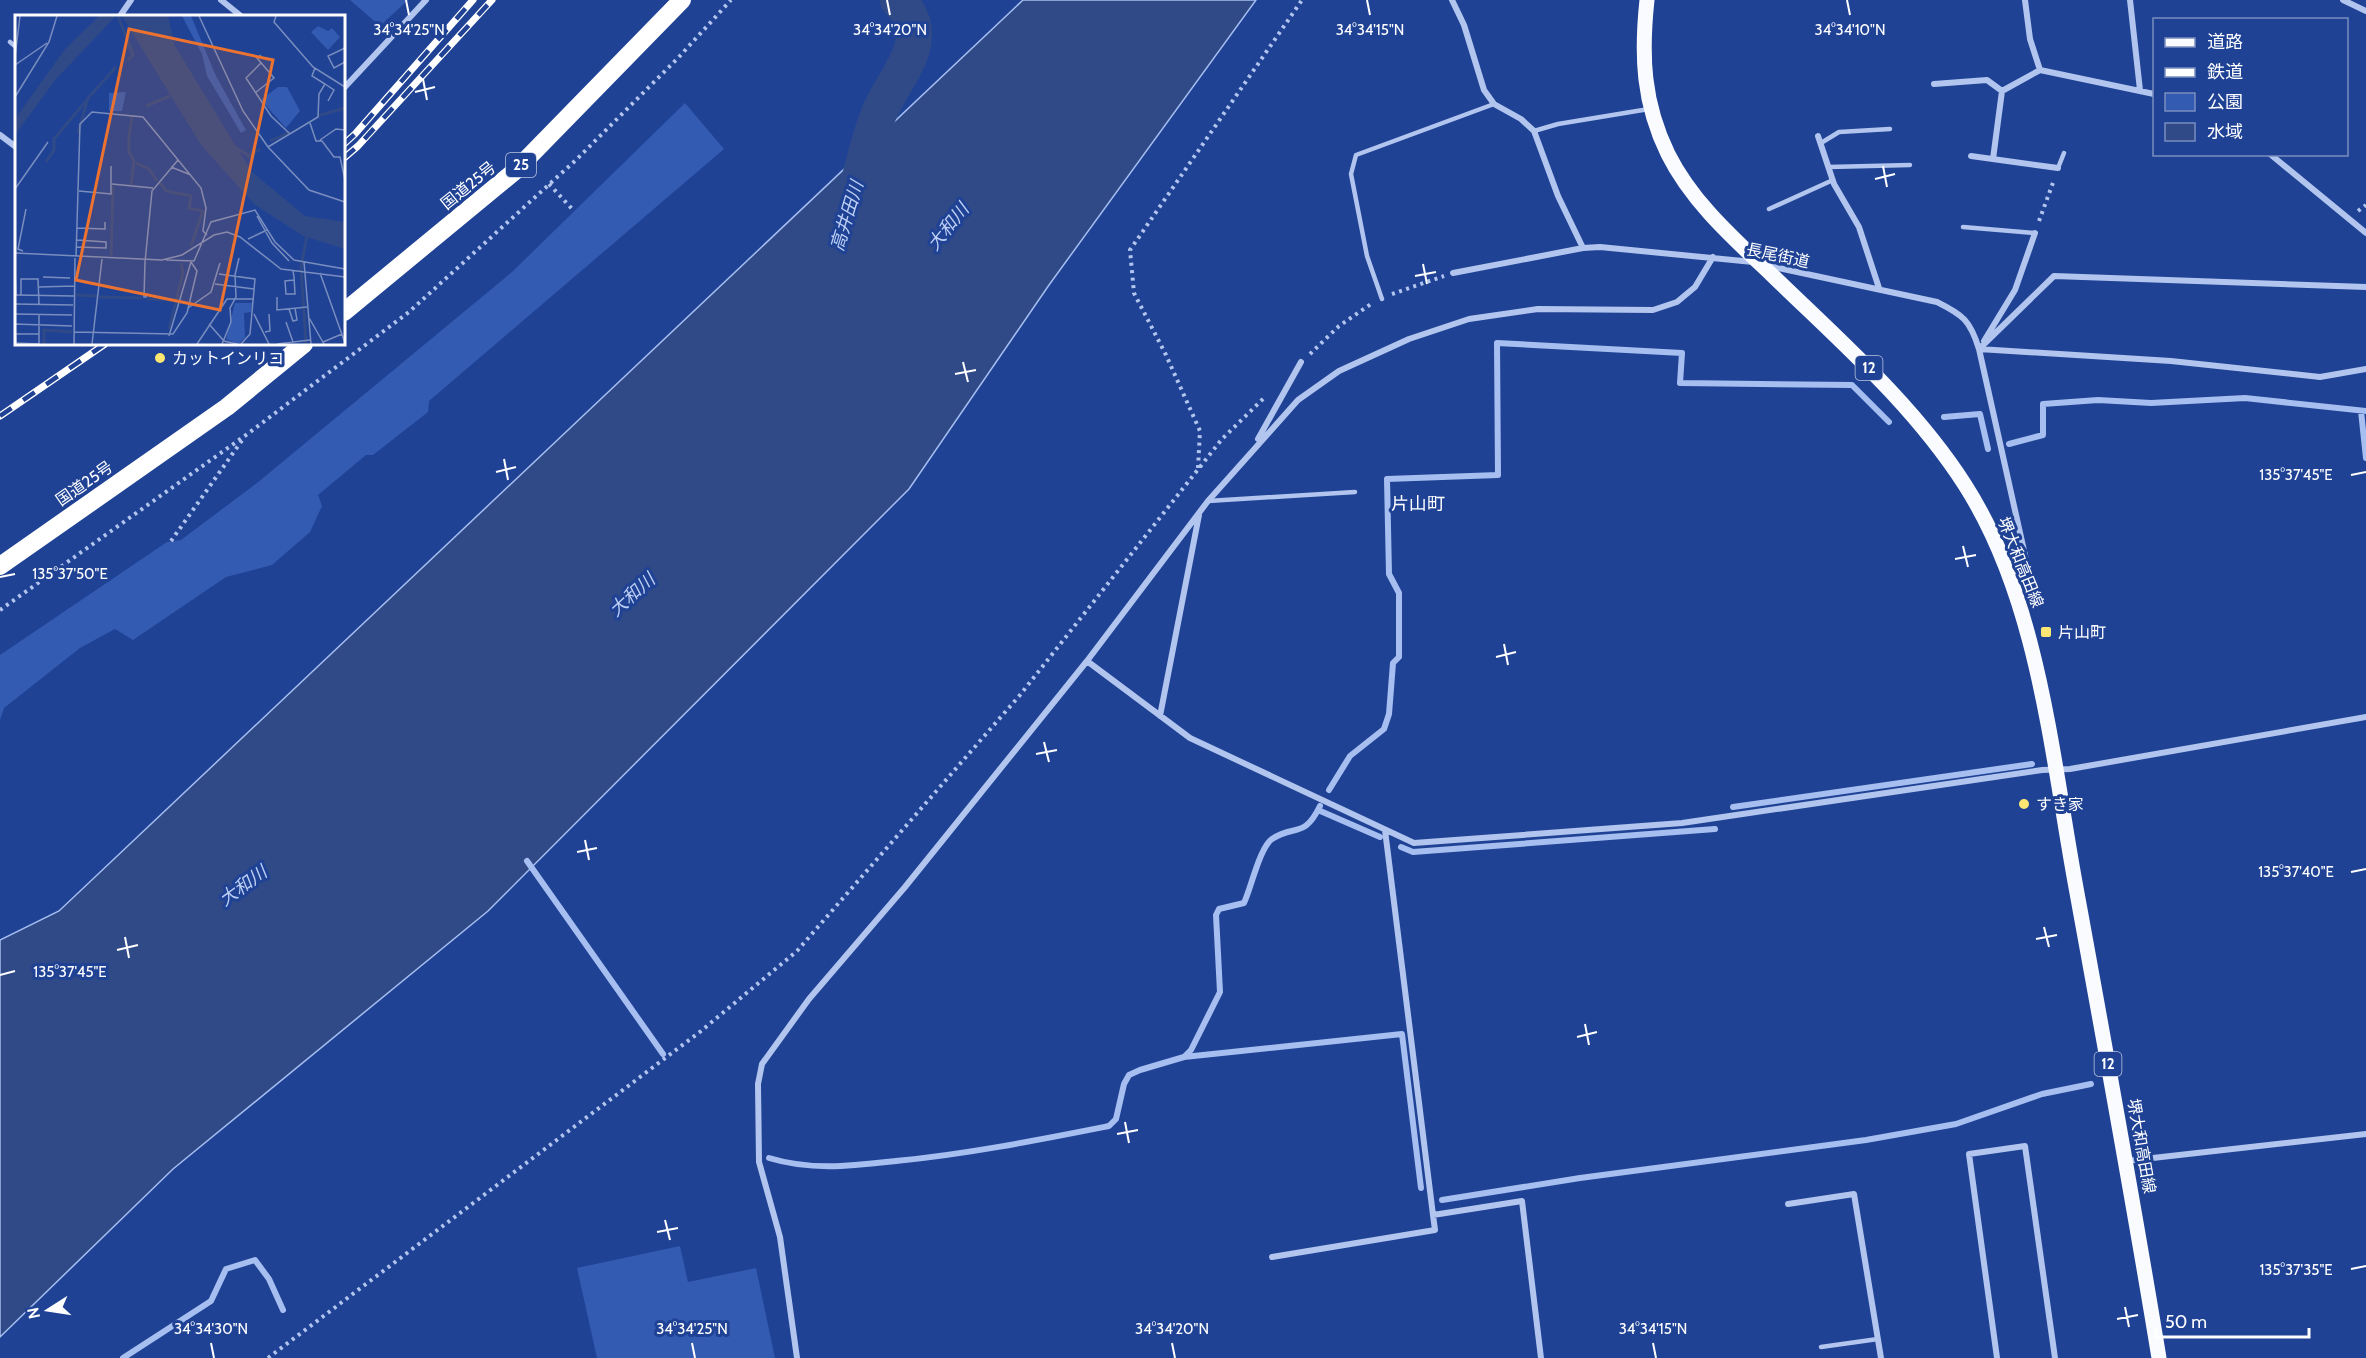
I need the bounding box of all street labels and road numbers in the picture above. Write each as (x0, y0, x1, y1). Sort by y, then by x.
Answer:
road number: 25 (506, 153, 536, 177)
street label: 国道25号 (437, 158, 500, 213)
street label: 長尾街道 (1745, 240, 1811, 271)
road number: 12 (1856, 356, 1882, 380)
street label: 国道25号 (52, 457, 116, 510)
street label: 堺大和高田線 (1994, 514, 2047, 610)
road number: 12 (2094, 1052, 2122, 1076)
street label: 堺大和高田線 (2124, 1097, 2159, 1195)

